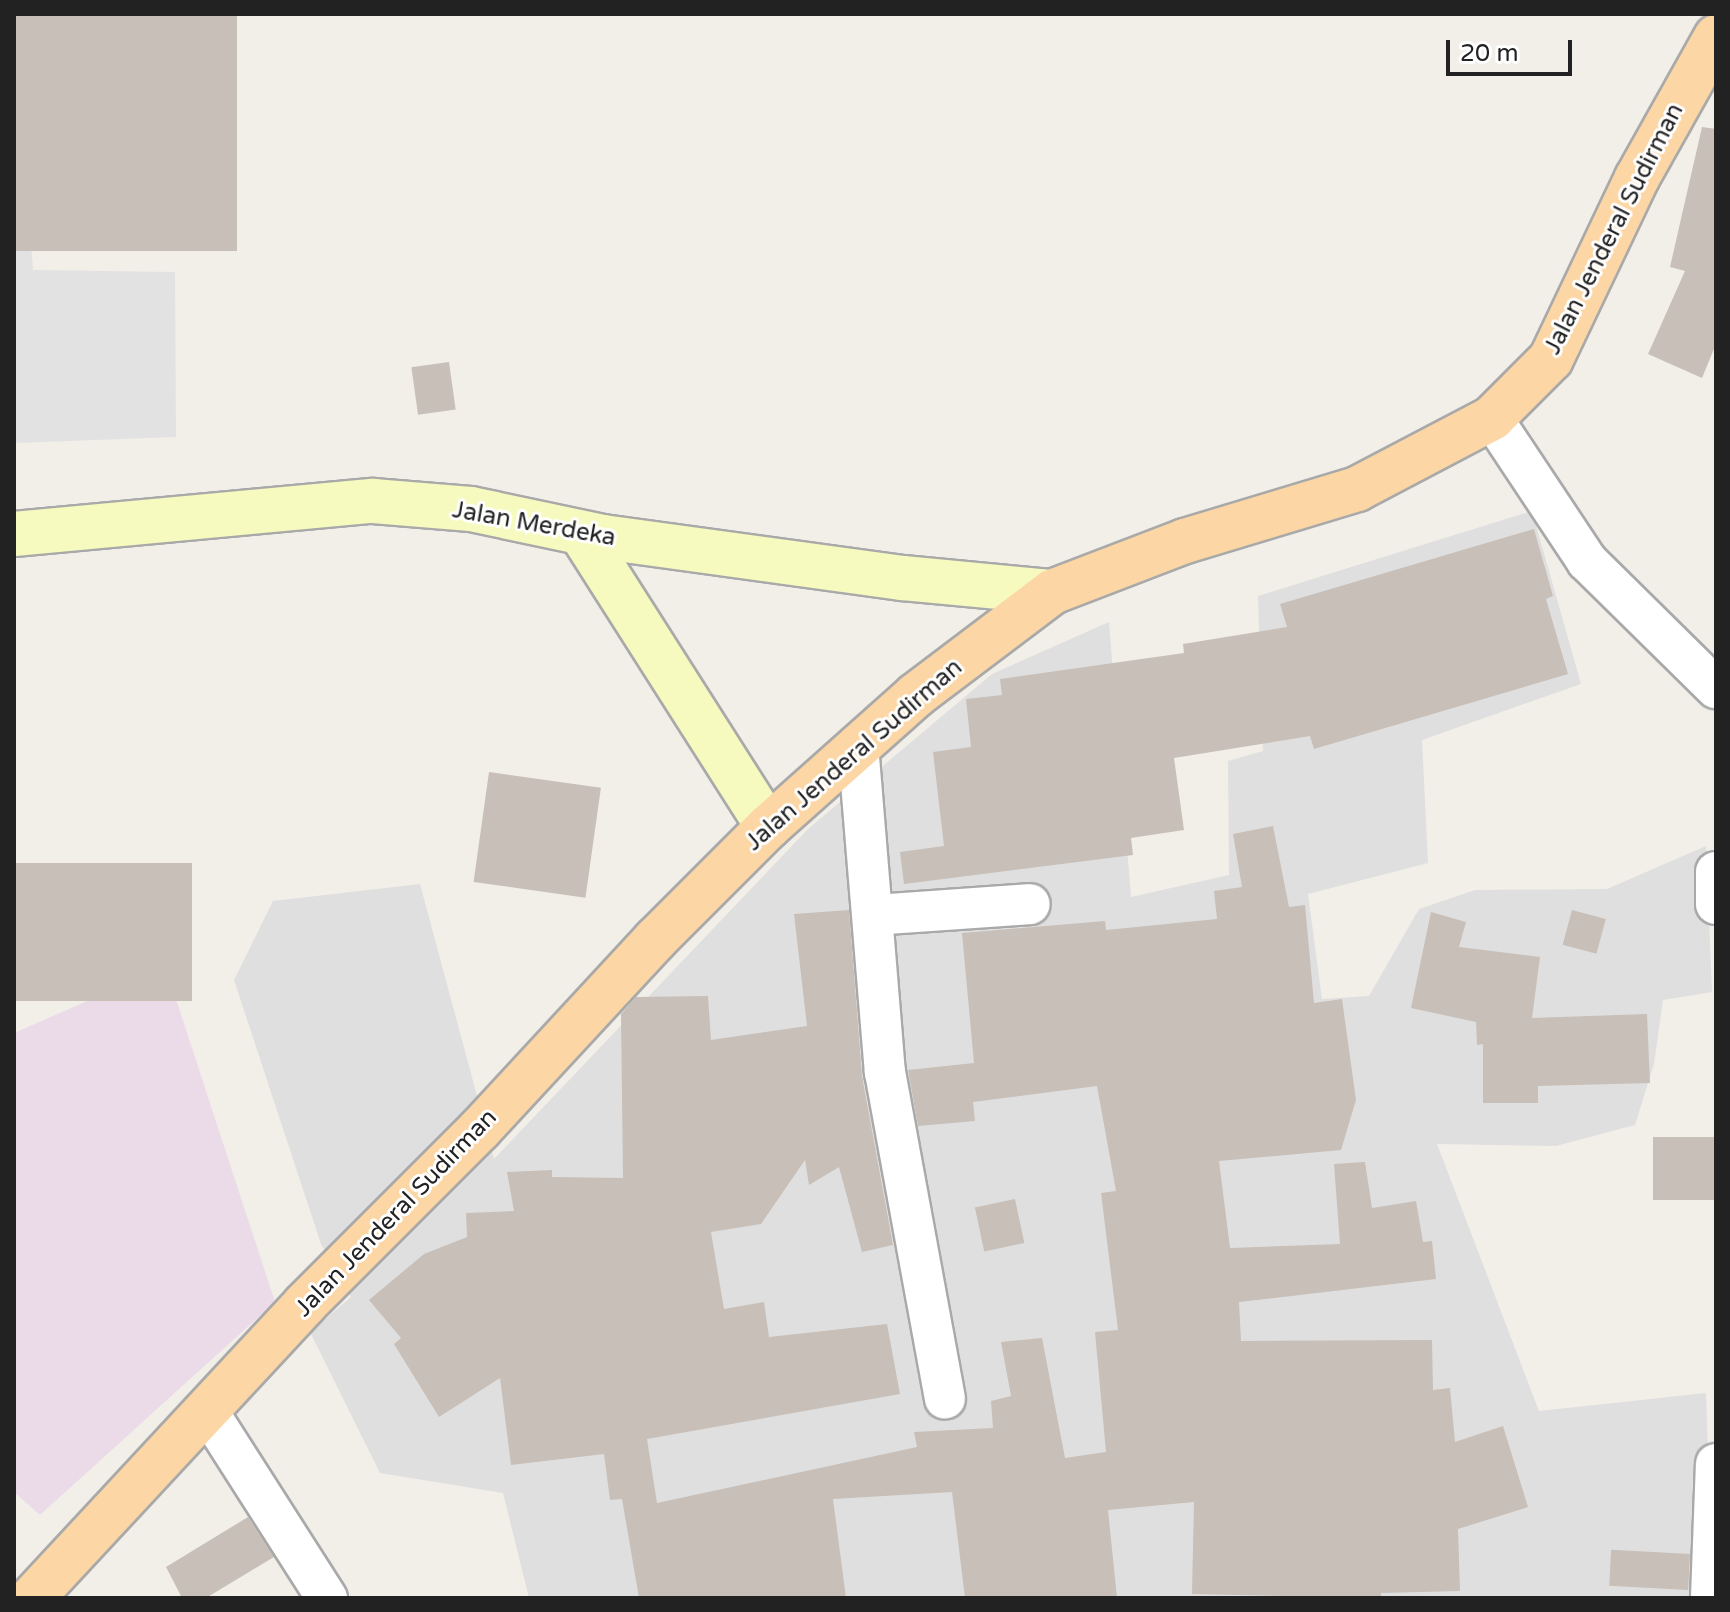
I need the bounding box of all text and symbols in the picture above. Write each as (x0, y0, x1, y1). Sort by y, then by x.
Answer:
scale bar (1450, 24, 1576, 74)
text: 20 m (1460, 39, 1518, 68)
street label: Jalan Jenderal Sudirman (1538, 99, 1690, 359)
street label: Jalan Merdeka (450, 495, 618, 553)
street label: Jalan Jenderal Sudirman (740, 653, 968, 857)
street label: Jalan Jenderal Sudirman (289, 1103, 503, 1323)

